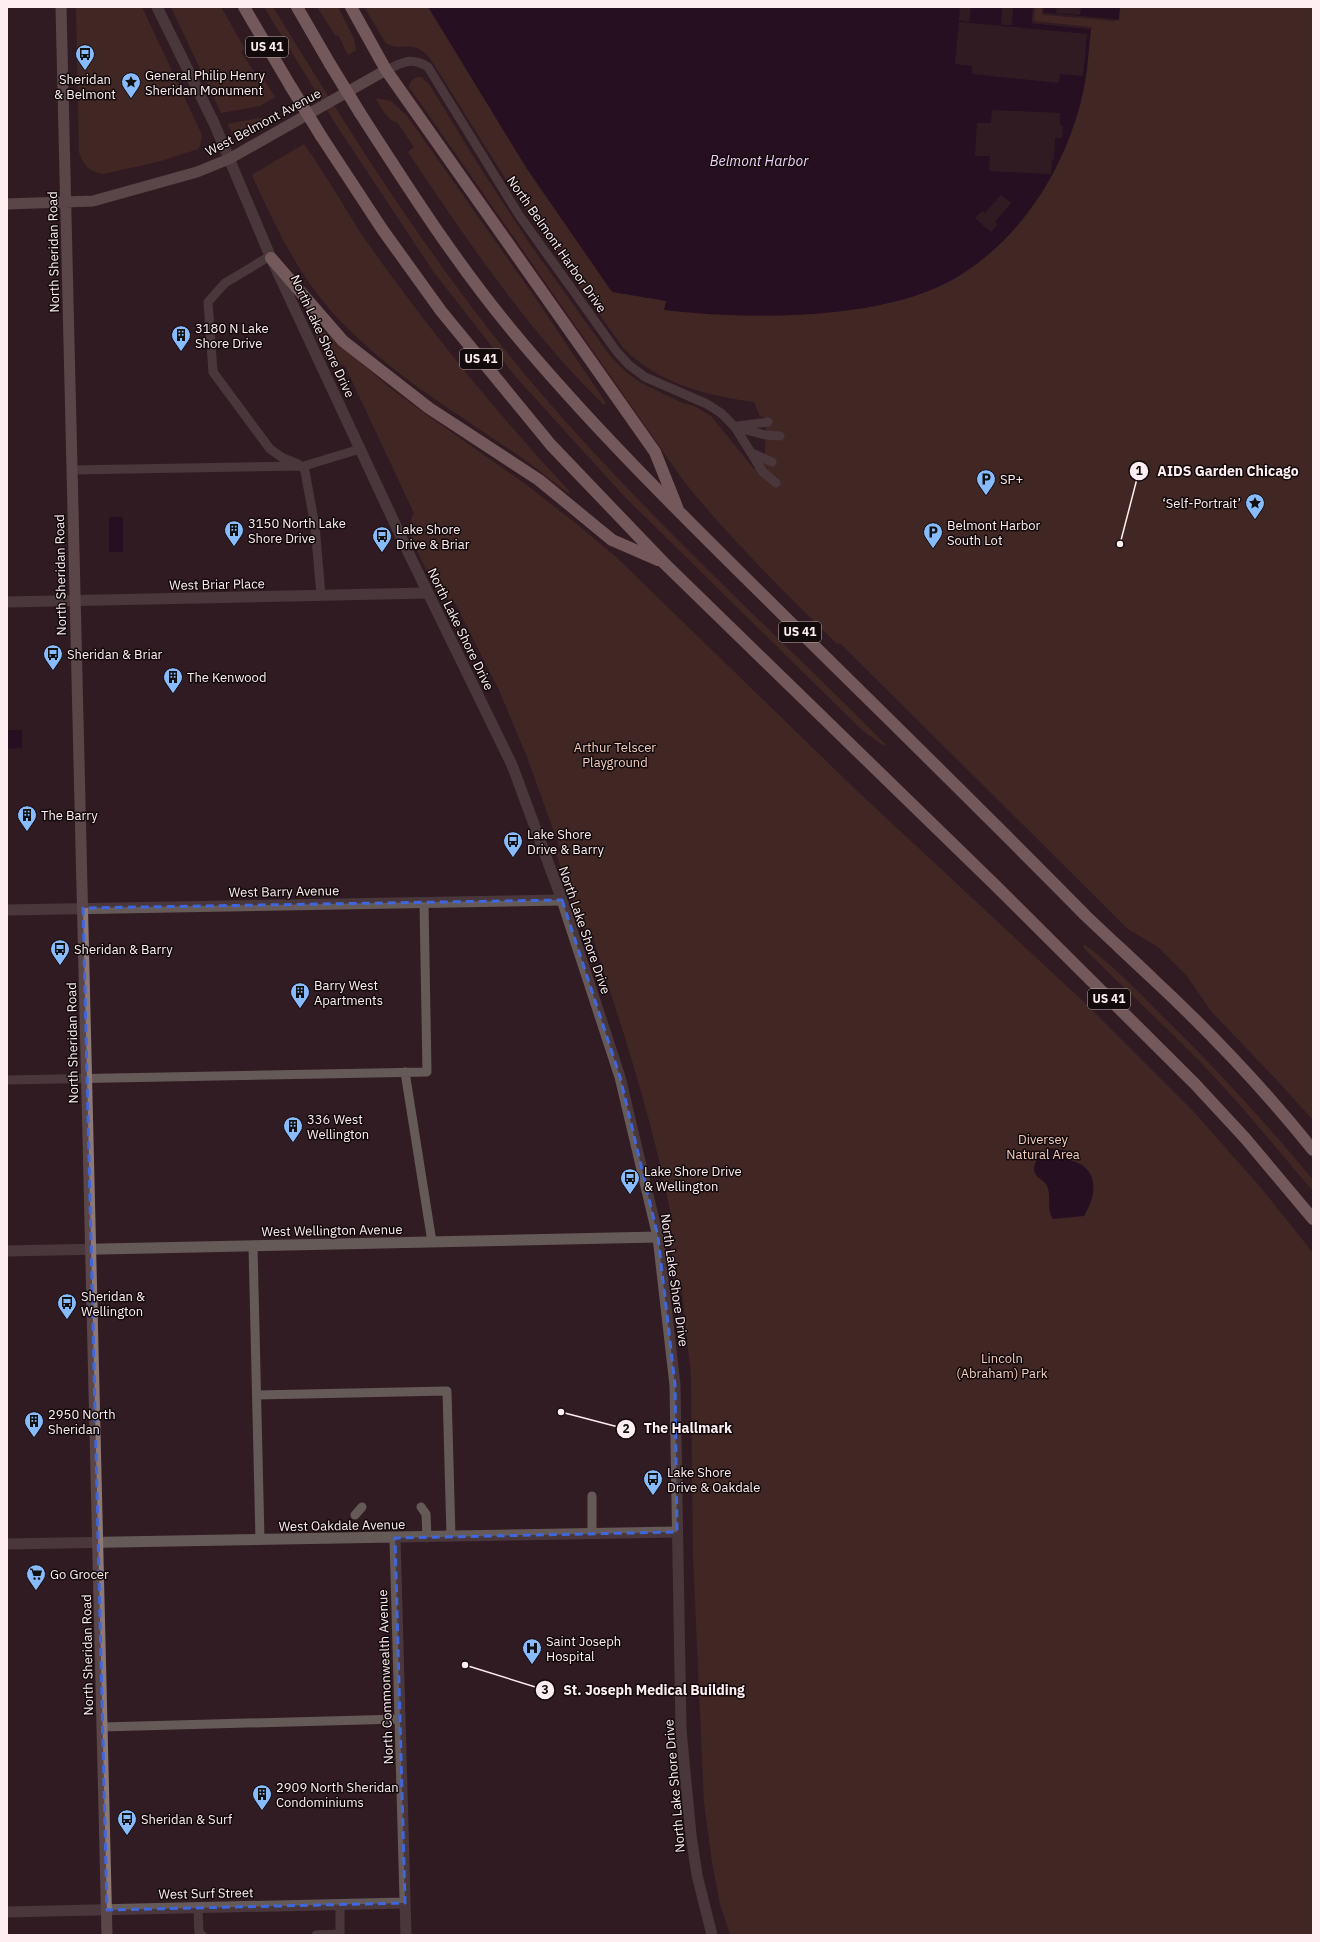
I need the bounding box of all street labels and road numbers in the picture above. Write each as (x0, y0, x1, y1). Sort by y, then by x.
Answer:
road number: US 41 (246, 37, 288, 57)
street label: West Belmont Avenue (202, 85, 324, 160)
street label: North Belmont Harbor Drive (503, 173, 610, 316)
street label: North Sheridan Road (44, 191, 63, 313)
street label: North Lake Shore Drive (287, 272, 359, 400)
road number: US 41 (460, 349, 502, 369)
street label: North Sheridan Road (51, 514, 70, 636)
street label: North Lake Shore Drive (424, 565, 498, 693)
street label: West Briar Place (169, 575, 265, 594)
road number: US 41 (779, 622, 821, 642)
street label: North Lake Shore Drive (555, 864, 614, 996)
street label: West Barry Avenue (229, 882, 339, 901)
street label: North Sheridan Road (63, 982, 82, 1104)
road number: US 41 (1088, 989, 1130, 1009)
street label: North Lake Shore Drive (657, 1213, 692, 1348)
street label: West Wellington Avenue (261, 1221, 403, 1240)
street label: West Oakdale Avenue (278, 1516, 406, 1535)
street label: North Commonwealth Avenue (374, 1589, 397, 1765)
street label: North Sheridan Road (78, 1594, 97, 1716)
street label: North Lake Shore Drive (660, 1719, 689, 1853)
street label: West Surf Street (158, 1884, 254, 1903)

